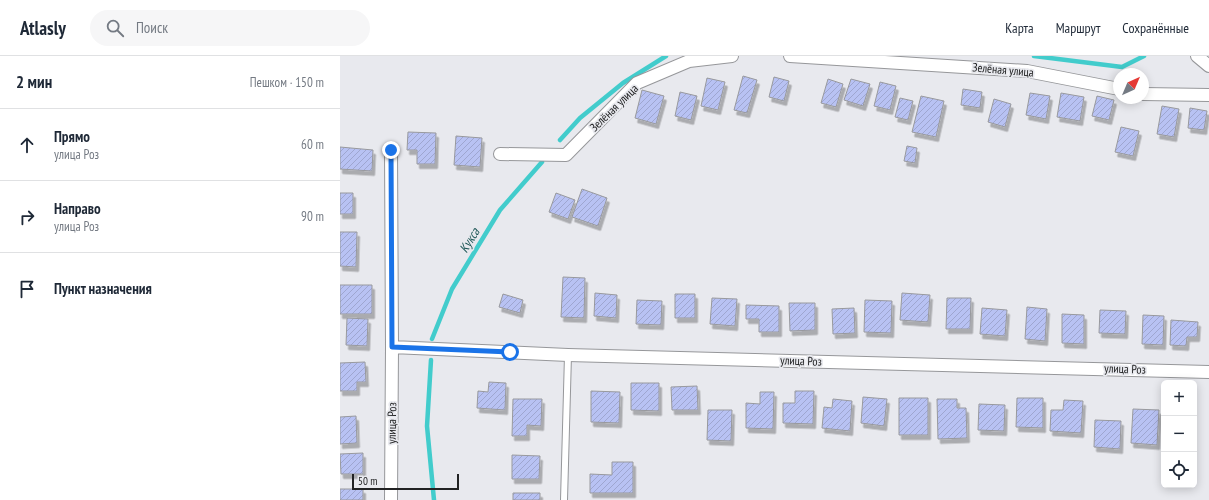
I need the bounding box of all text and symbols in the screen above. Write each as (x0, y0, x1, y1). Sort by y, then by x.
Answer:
search box (90, 10, 370, 46)
text: Atlasly (20, 16, 66, 40)
icon: search (104, 17, 126, 39)
text: Поиск (136, 18, 168, 37)
text: Карта (1005, 19, 1034, 37)
text: Маршрут (1056, 19, 1100, 37)
text: Сохранённые (1122, 19, 1189, 37)
street label: Зелёная улица (972, 59, 1035, 80)
north arrow (1113, 68, 1149, 104)
text: 2 мин (16, 71, 52, 93)
text: Пешком · 150 m (250, 74, 324, 91)
street label: Зелёная улица (586, 81, 641, 134)
text: Прямо (54, 127, 90, 146)
icon: ahead (16, 134, 38, 156)
text: 60 m (301, 136, 324, 153)
route end (382, 141, 400, 159)
text: улица Роз (54, 146, 99, 163)
text: Направо (54, 199, 101, 218)
icon: right (16, 206, 38, 228)
text: 90 m (301, 208, 324, 225)
text: улица Роз (54, 218, 99, 235)
water label: Кукса (455, 224, 484, 256)
icon: arrive (16, 278, 38, 300)
text: Пункт назначения (54, 279, 152, 298)
route start (501, 343, 519, 361)
street label: улица Роз (780, 352, 822, 369)
street label: улица Роз (1104, 360, 1146, 377)
map controls (1161, 380, 1197, 488)
button: + (1161, 380, 1197, 416)
street label: улица Роз (384, 402, 399, 444)
button: − (1161, 416, 1197, 452)
button: locate (1161, 452, 1197, 488)
scale bar (352, 472, 459, 491)
text: 50 m (358, 474, 377, 488)

